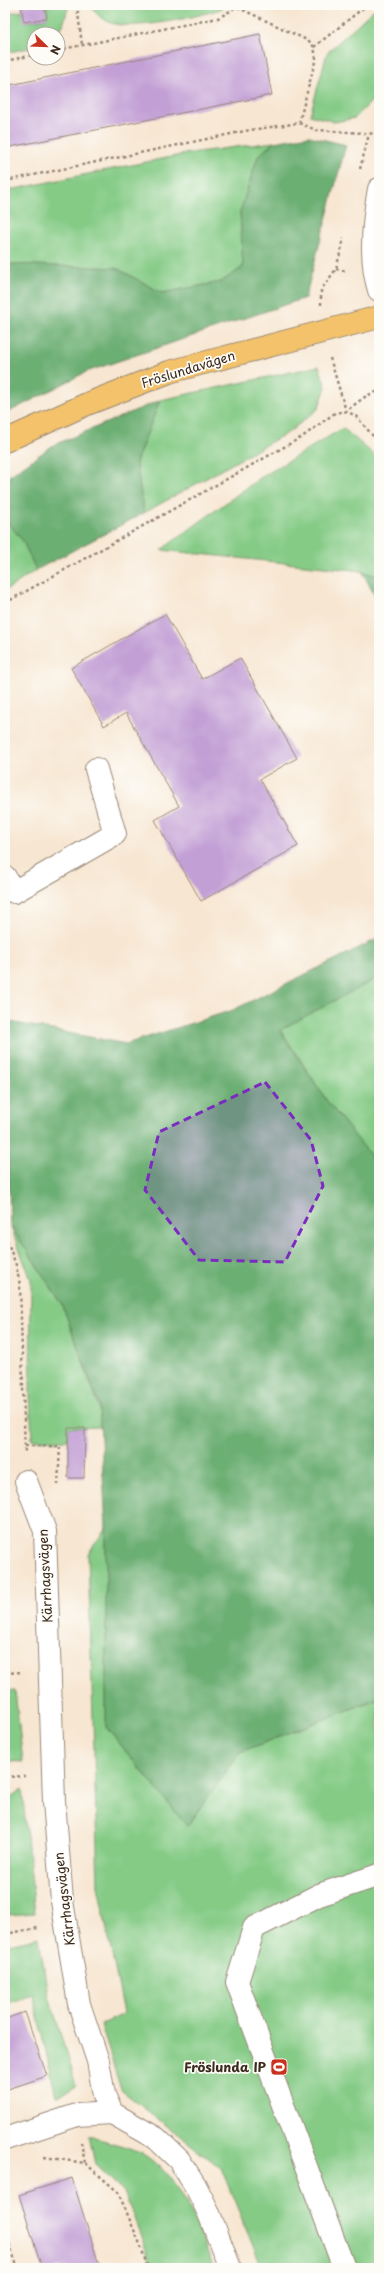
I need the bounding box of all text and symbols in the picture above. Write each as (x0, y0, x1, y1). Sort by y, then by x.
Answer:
north arrow (26, 26, 66, 66)
text: N (46, 43, 65, 58)
street label: Fröslundavägen (139, 345, 237, 392)
street label: Kärrhagsvägen (33, 1528, 56, 1624)
street label: Kärrhagsvägen (48, 1851, 79, 1947)
place label: Fröslunda IP (184, 2057, 267, 2076)
sports icon: Fröslunda IP (269, 2057, 289, 2077)

